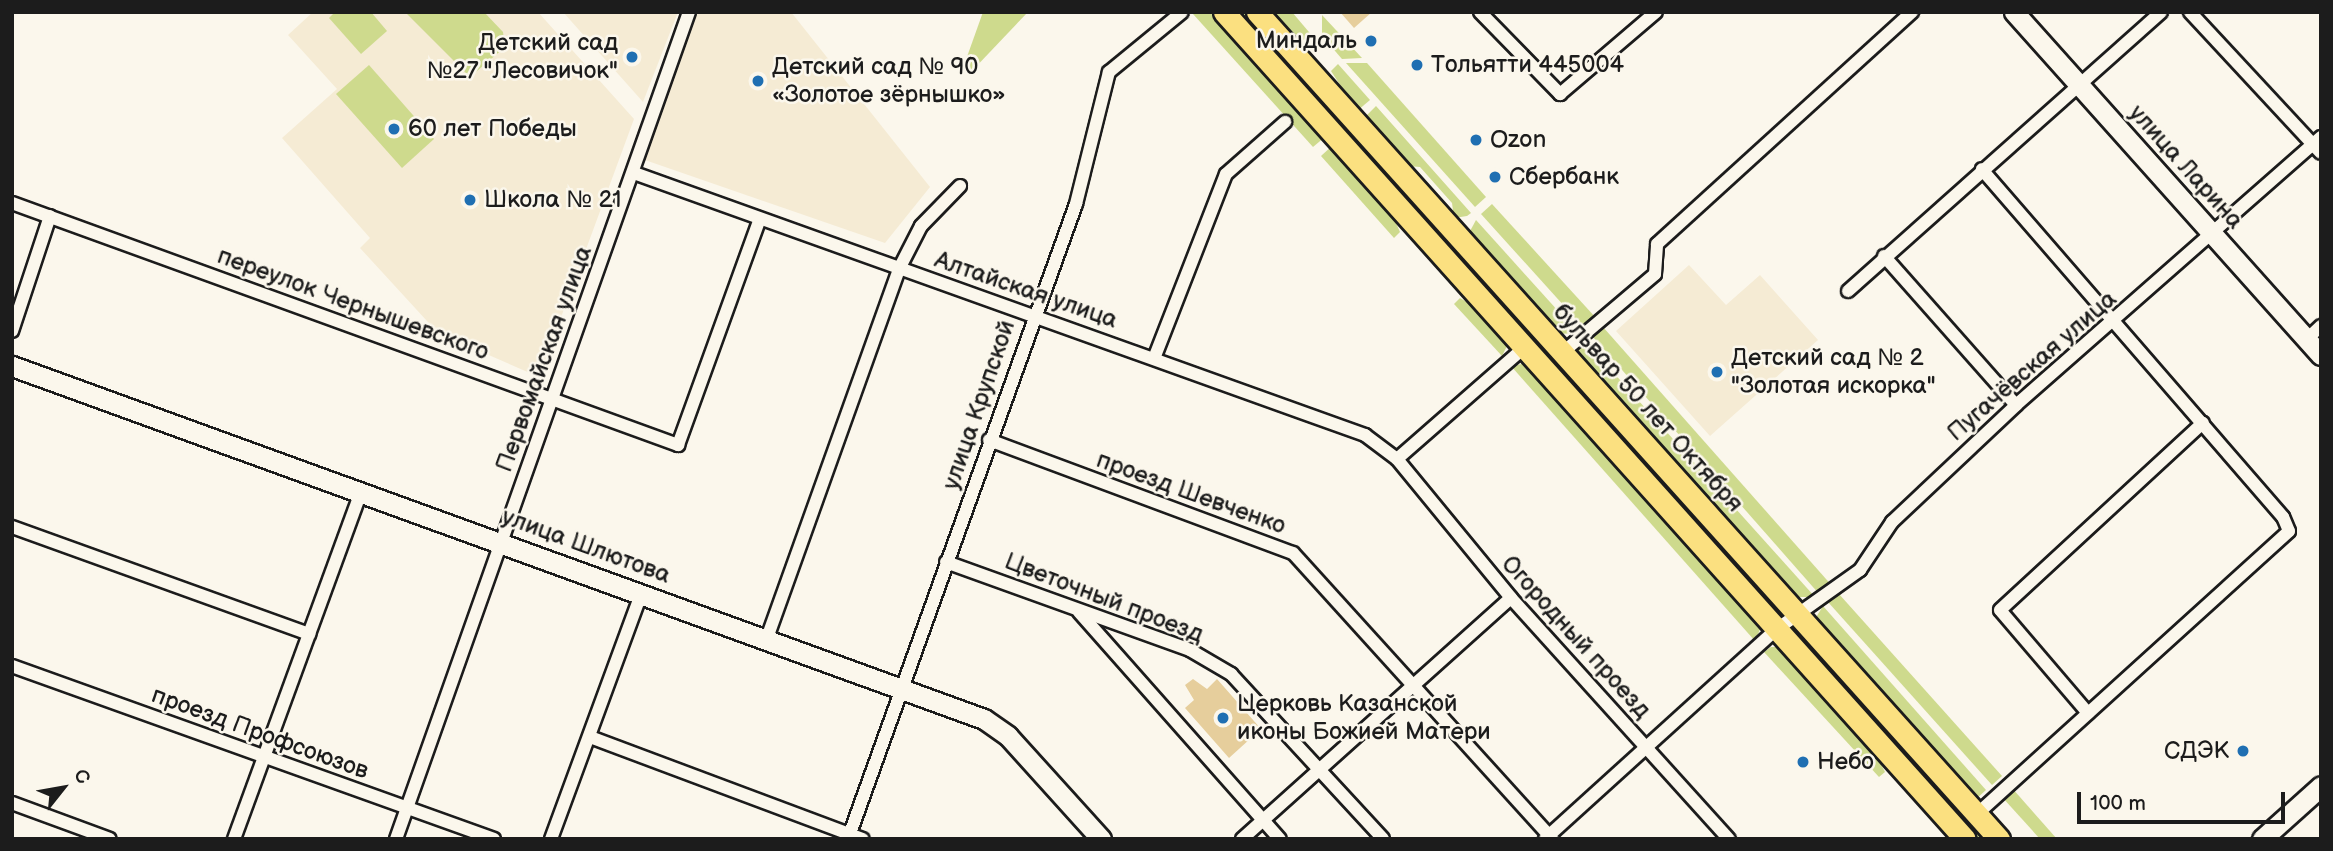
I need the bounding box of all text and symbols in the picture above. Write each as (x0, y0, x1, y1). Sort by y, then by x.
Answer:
place label: Миндаль (1256, 27, 1357, 55)
place label: Детский сад №27 "Лесовичок" (425, 29, 618, 85)
marker: Миндаль (1363, 33, 1379, 49)
marker: Детский сад №27 "Лесовичок" (624, 49, 640, 65)
place label: Тольятти 445004 (1431, 51, 1624, 79)
place label: Детский сад № 90 «Золотое зёрнышко» (772, 53, 1006, 109)
marker: Тольятти 445004 (1409, 57, 1425, 73)
marker: Детский сад № 90 «Золотое зёрнышко» (750, 73, 766, 89)
street label: улица Ларина (2123, 99, 2249, 235)
place label: 60 лет Победы (408, 115, 577, 143)
marker: 60 лет Победы (386, 121, 402, 137)
place label: Ozon (1490, 126, 1546, 154)
marker: Ozon (1468, 132, 1484, 148)
place label: Сбербанк (1509, 163, 1619, 191)
marker: Сбербанк (1487, 169, 1503, 185)
place label: Школа № 21 (484, 186, 621, 214)
marker: Школа № 21 (462, 192, 478, 208)
street label: переулок Чернышевского (213, 241, 493, 367)
street label: Первомайская улица (490, 242, 598, 476)
street label: Алтайская улица (931, 245, 1121, 335)
street label: Пугачёвская улица (1942, 285, 2122, 447)
street label: бульвар 50 лет Октября (1547, 298, 1749, 518)
street label: улица Крупской (937, 317, 1021, 493)
place label: Детский сад № 2 "Золотая искорка" (1731, 344, 1936, 400)
marker: Детский сад № 2 "Золотая искорка" (1709, 364, 1725, 380)
street label: проезд Шевченко (1092, 445, 1290, 541)
street label: улица Шлютова (498, 502, 674, 590)
street label: Цветочный проезд (1001, 547, 1207, 649)
street label: Огородный проезд (1495, 550, 1657, 724)
street label: проезд Профсоюзов (148, 680, 372, 786)
place label: Церковь Казанской иконы Божией Матери (1237, 690, 1491, 746)
marker: Церковь Казанской иконы Божией Матери (1215, 710, 1231, 726)
place label: СДЭК (2164, 737, 2229, 765)
marker: СДЭК (2235, 743, 2251, 759)
place label: Небо (1817, 748, 1874, 776)
north arrow (28, 753, 98, 823)
marker: Небо (1795, 754, 1811, 770)
text: С (68, 765, 95, 789)
scale bar (2081, 778, 2289, 822)
text: 100 m (2090, 791, 2146, 816)

